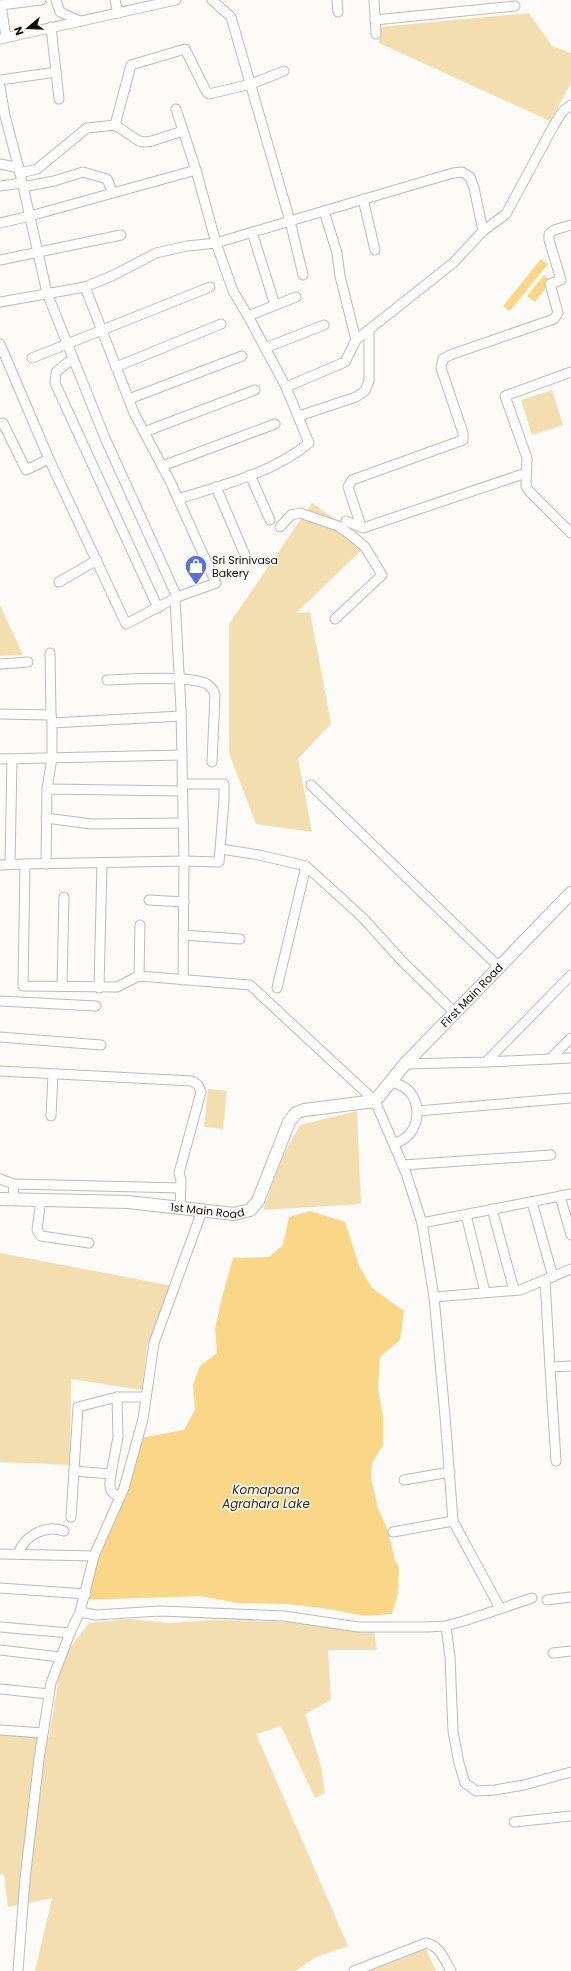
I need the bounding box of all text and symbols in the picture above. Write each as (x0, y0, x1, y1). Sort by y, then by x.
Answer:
north arrow (8, 8, 48, 48)
text: N (10, 25, 27, 38)
place label: Sri Srinivasa Bakery (212, 552, 278, 581)
shop icon: Sri Srinivasa Bakery (183, 553, 209, 586)
street label: First Main Road (437, 960, 506, 1031)
street label: 1st Main Road (170, 1199, 246, 1222)
water label: Komapana Agrahara Lake (221, 1481, 310, 1512)

